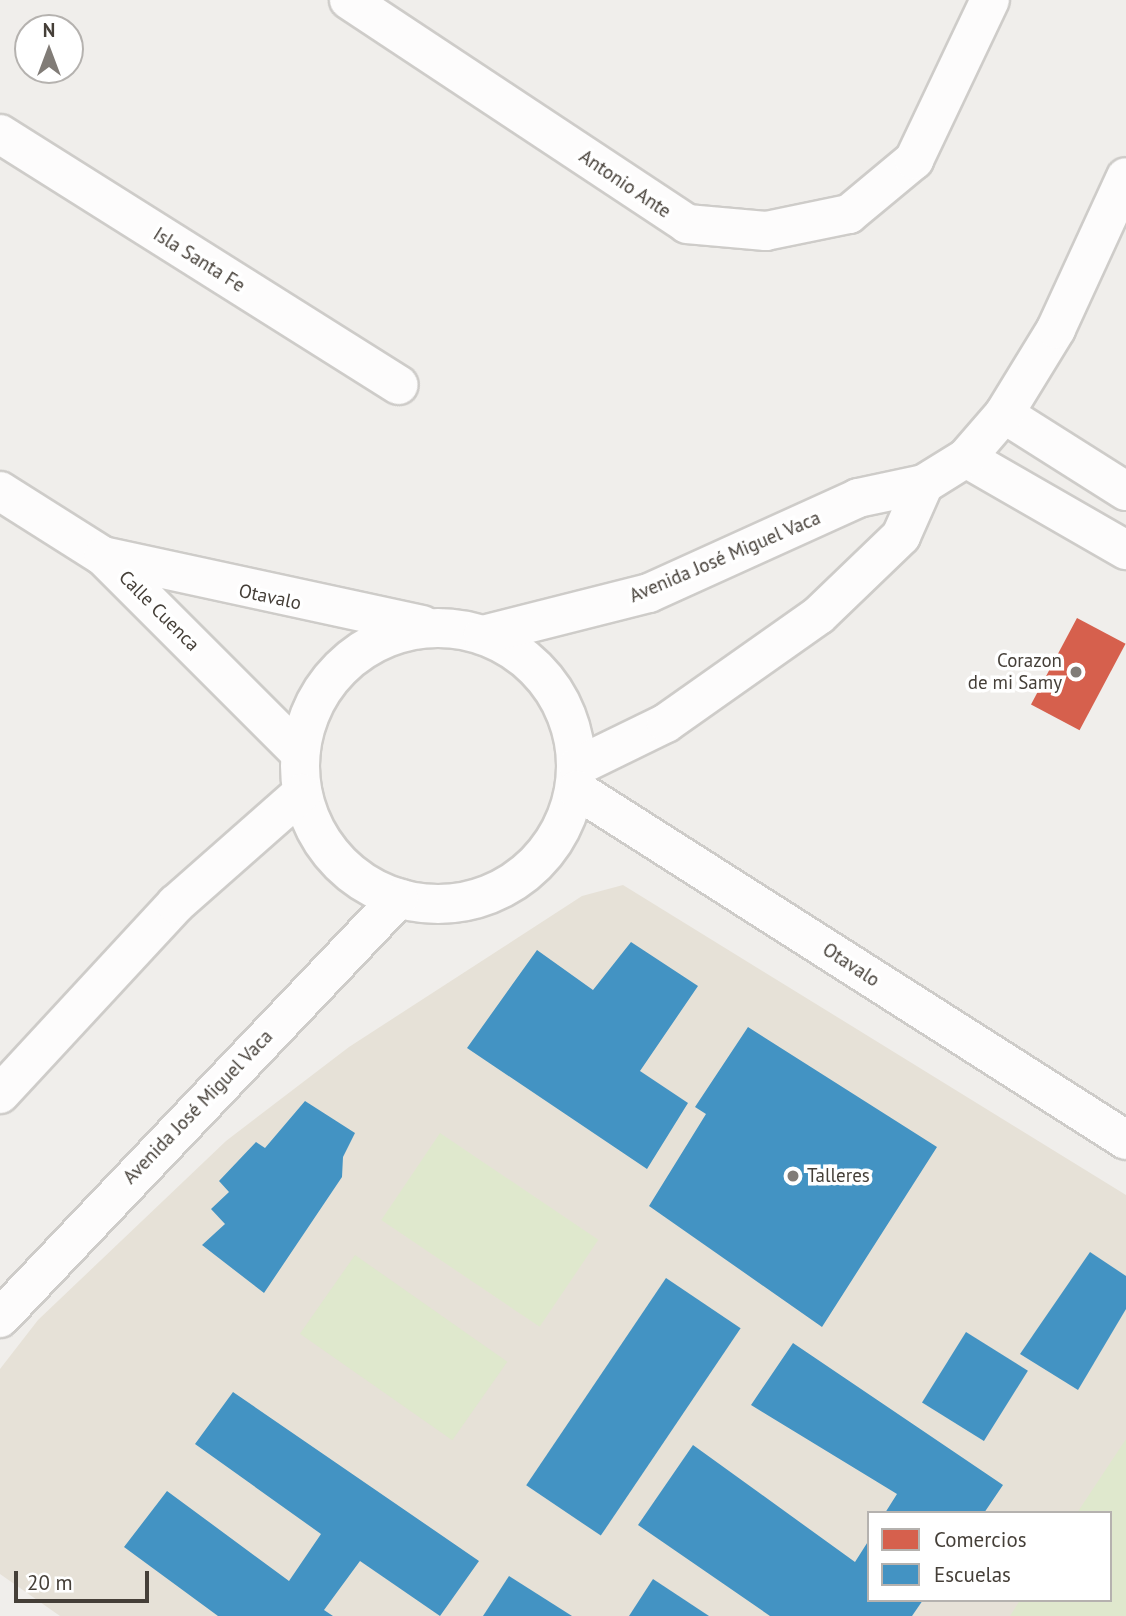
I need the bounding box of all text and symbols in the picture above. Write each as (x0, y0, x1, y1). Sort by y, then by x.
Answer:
north arrow (14, 14, 84, 84)
text: N (43, 18, 55, 42)
street label: Antonio Ante (575, 145, 675, 223)
street label: Isla Santa Fe (149, 223, 249, 297)
street label: Avenida José Miguel Vaca (626, 506, 824, 608)
street label: Calle Cuenca (114, 566, 204, 656)
street label: Otavalo (237, 579, 303, 615)
place label: Corazon de mi Samy (968, 650, 1062, 694)
marker: Corazon de mi Samy (1068, 664, 1084, 680)
street label: Otavalo (818, 938, 884, 992)
street label: Avenida José Miguel Vaca (118, 1025, 278, 1189)
place label: Talleres (807, 1165, 870, 1187)
marker: Talleres (785, 1168, 801, 1184)
legend (867, 1511, 1112, 1602)
text: Comercios (934, 1526, 1027, 1553)
scale bar (18, 1556, 152, 1600)
text: Escuelas (934, 1561, 1011, 1588)
text: 20 m (27, 1569, 73, 1596)

